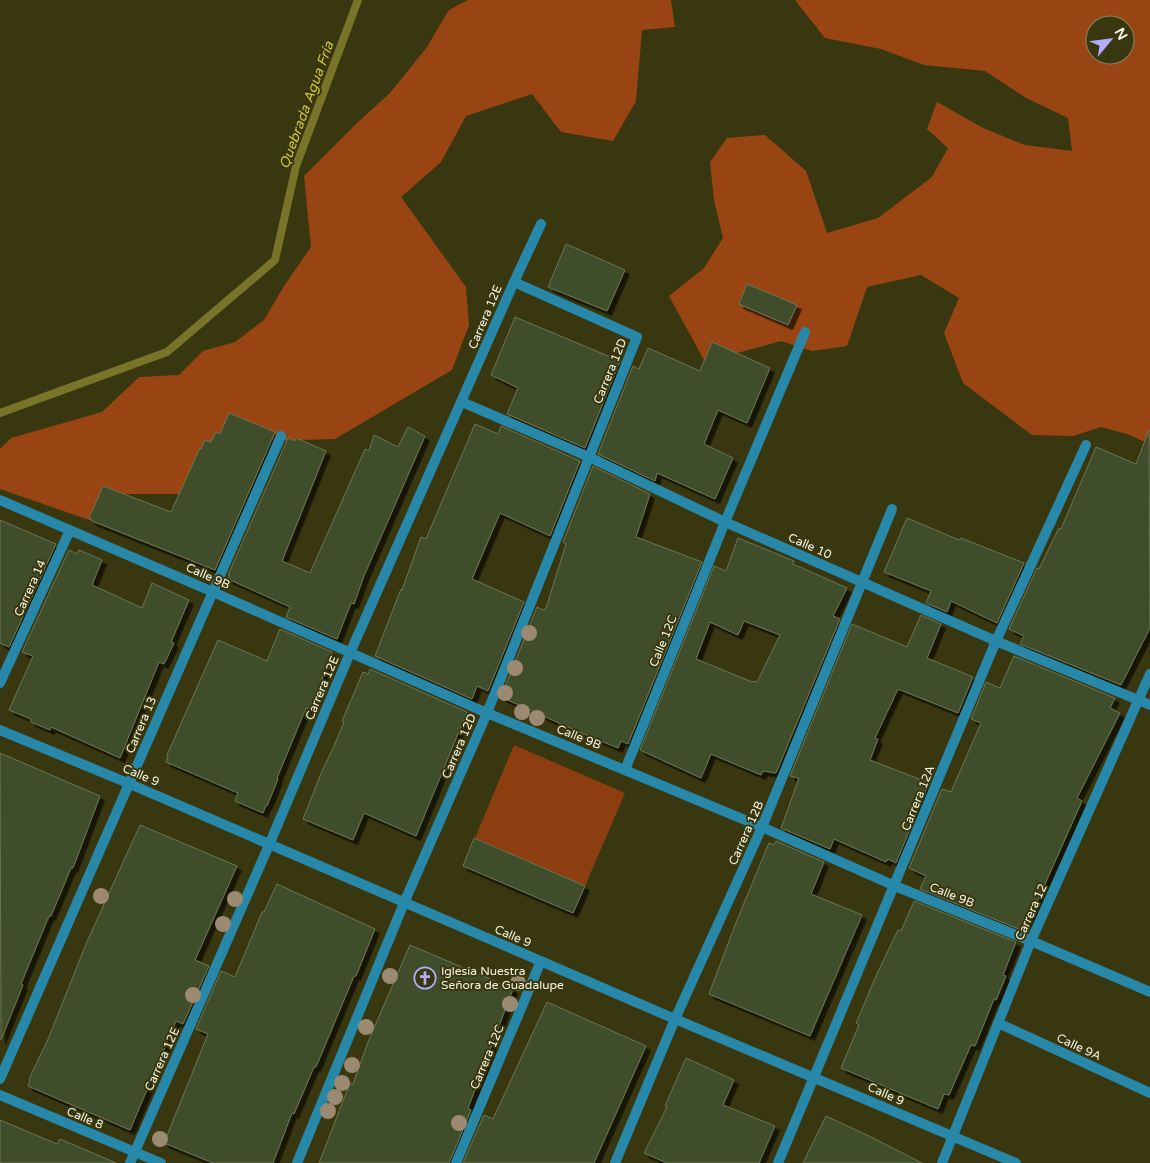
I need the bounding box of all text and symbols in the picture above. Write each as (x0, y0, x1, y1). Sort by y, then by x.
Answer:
north arrow (1085, 15, 1135, 65)
text: N (1111, 25, 1131, 43)
water label: Quebrada Agua Fría (276, 38, 338, 171)
street label: Carrera 12E (465, 283, 505, 351)
street label: Carrera 12D (591, 336, 629, 406)
street label: Calle 10 (786, 530, 834, 562)
street label: Carrera 14 (11, 557, 49, 618)
street label: Calle 9B (184, 560, 232, 592)
street label: Calle 12C (646, 613, 680, 669)
street label: Carrera 12E (302, 654, 342, 722)
street label: Carrera 13 (123, 694, 159, 756)
street label: Carrera 12D (439, 711, 479, 781)
street label: Calle 9B (555, 722, 603, 752)
street label: Calle 9 (121, 761, 161, 789)
street label: Carrera 12A (899, 763, 938, 833)
street label: Carrera 12B (726, 799, 766, 867)
street label: Calle 9B (928, 880, 976, 910)
street label: Carrera 12 (1012, 882, 1050, 942)
street label: Calle 9 (493, 922, 533, 950)
place label: Iglesia Nuestra Señora de Guadalupe (441, 964, 564, 992)
church icon: Iglesia Nuestra Señora de Guadalupe (413, 966, 437, 990)
street label: Carrera 12C (467, 1023, 507, 1091)
street label: Carrera 12E (142, 1025, 182, 1093)
street label: Calle 9A (1055, 1031, 1104, 1063)
street label: Calle 9 (866, 1080, 906, 1108)
street label: Calle 8 (65, 1104, 105, 1132)

